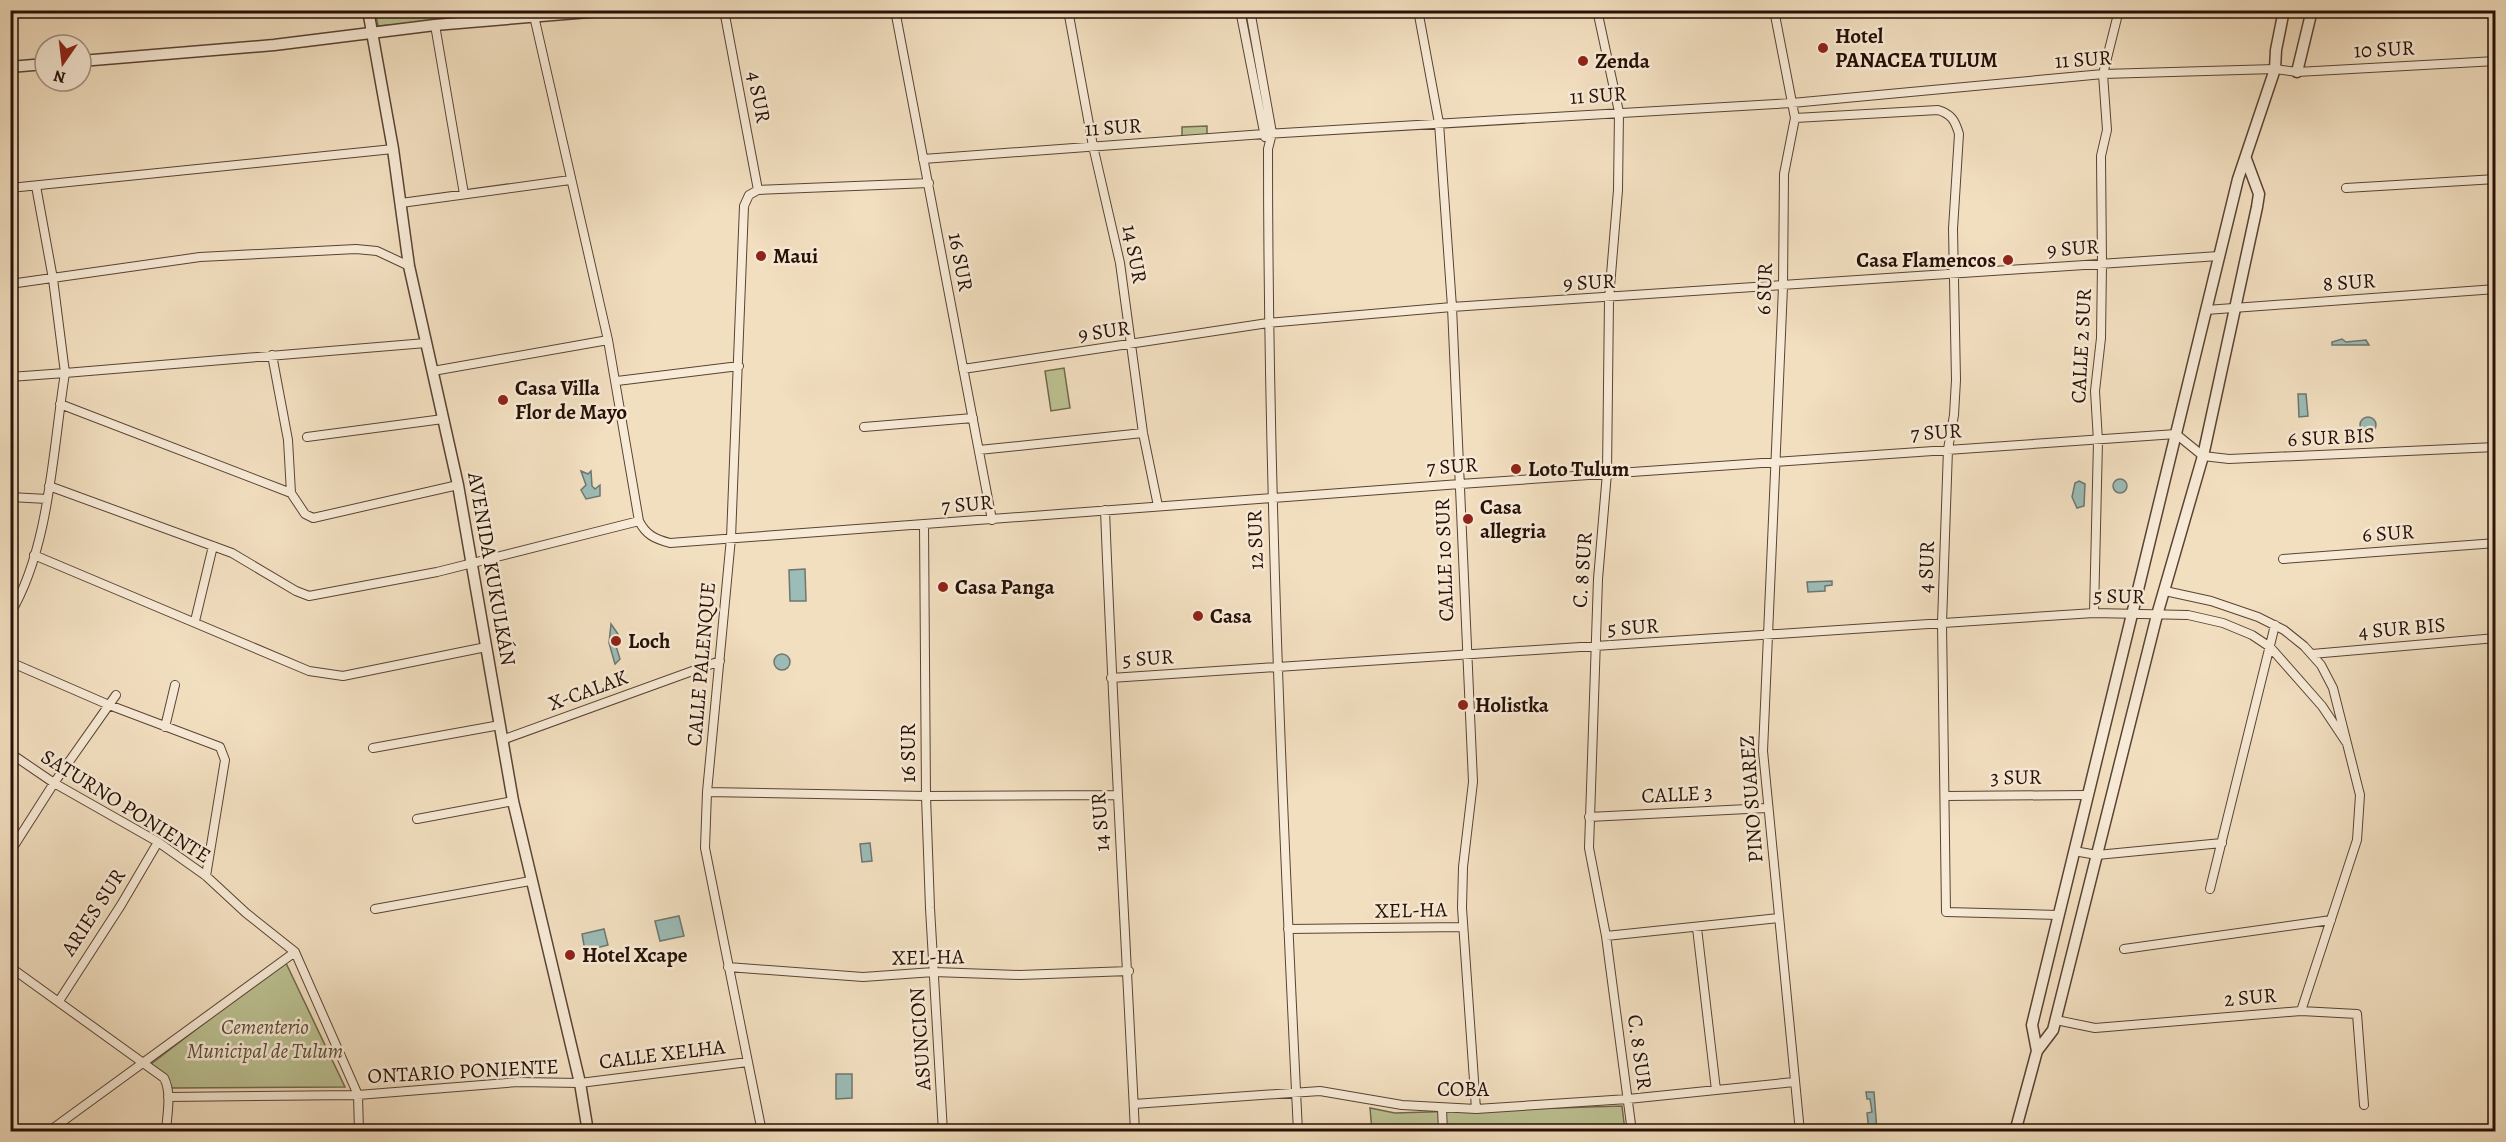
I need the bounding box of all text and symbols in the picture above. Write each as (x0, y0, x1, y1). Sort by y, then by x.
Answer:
place label: Hotel PANACEA TULUM (1835, 22, 1998, 74)
north arrow (33, 33, 93, 93)
street label: 10 SUR (2353, 33, 2415, 65)
marker: Hotel PANACEA TULUM (1816, 41, 1830, 55)
street label: 11 SUR (2054, 43, 2112, 75)
place label: Zenda (1595, 47, 1651, 75)
marker: Zenda (1576, 54, 1590, 68)
text: N (51, 64, 68, 89)
street label: 4 SUR (740, 69, 778, 125)
street label: 11 SUR (1569, 79, 1627, 111)
street label: 11 SUR (1084, 111, 1142, 143)
street label: 14 SUR (1116, 222, 1154, 286)
street label: 16 SUR (942, 230, 980, 294)
street label: 9 SUR (2046, 232, 2100, 264)
place label: Maui (773, 242, 818, 270)
place label: Casa Flamencos (1856, 246, 1996, 274)
marker: Maui (754, 249, 768, 263)
marker: Casa Flamencos (2001, 253, 2015, 267)
street label: 6 SUR (1749, 262, 1779, 316)
street label: 8 SUR (2322, 266, 2376, 298)
street label: 9 SUR (1562, 267, 1616, 297)
street label: CALLE 2 SUR (2064, 288, 2098, 404)
street label: 9 SUR (1076, 313, 1132, 348)
place label: Casa Villa Flor de Mayo (515, 374, 627, 426)
marker: Casa Villa Flor de Mayo (496, 393, 510, 407)
street label: 7 SUR (1909, 416, 1963, 448)
street label: 6 SUR BIS (2287, 421, 2375, 453)
street label: 7 SUR (1425, 450, 1479, 482)
place label: Loto Tulum (1528, 455, 1630, 483)
marker: Loto Tulum (1509, 462, 1523, 476)
street label: AVENIDA KUKULKÁN (461, 469, 523, 668)
street label: 7 SUR (940, 488, 994, 520)
place label: Casa allegria (1480, 493, 1547, 545)
street label: CALLE 10 SUR (1428, 498, 1460, 622)
street label: 12 SUR (1240, 510, 1270, 570)
marker: Casa allegria (1461, 512, 1475, 526)
street label: 6 SUR (2361, 517, 2415, 549)
street label: C. 8 SUR (1565, 531, 1599, 609)
street label: 4 SUR (1911, 540, 1941, 593)
place label: Casa Panga (955, 573, 1056, 601)
marker: Casa Panga (936, 580, 950, 594)
street label: CALLE PALENQUE (680, 581, 722, 747)
street label: 5 SUR (2093, 582, 2145, 610)
place label: Casa (1210, 602, 1253, 630)
marker: Casa (1191, 609, 1205, 623)
street label: 4 SUR BIS (2357, 610, 2447, 646)
street label: 5 SUR (1606, 611, 1660, 643)
place label: Loch (628, 627, 670, 655)
marker: Loch (609, 634, 623, 648)
street label: 5 SUR (1121, 642, 1175, 674)
street label: X-CALAK (544, 663, 632, 717)
place label: Holistka (1475, 691, 1550, 719)
marker: Holistka (1456, 698, 1470, 712)
street label: 16 SUR (894, 723, 922, 783)
street label: PINO SUAREZ (1733, 734, 1769, 864)
street label: SATURNO PONIENTE (36, 742, 216, 870)
street label: 3 SUR (1990, 763, 2042, 791)
street label: CALLE 3 (1641, 778, 1713, 810)
street label: 14 SUR (1084, 791, 1116, 852)
street label: ARIES SUR (54, 863, 132, 962)
street label: XEL-HA (1375, 895, 1448, 925)
place label: Hotel Xcape (582, 941, 688, 969)
street label: XEL-HA (892, 942, 965, 972)
marker: Hotel Xcape (563, 948, 577, 962)
street label: 2 SUR (2223, 981, 2277, 1013)
street label: ASUNCION (902, 987, 938, 1092)
street label: C. 8 SUR (1621, 1012, 1659, 1092)
park label: Cementerio Municipal de Tulum (187, 1013, 343, 1065)
street label: CALLE XELHA (597, 1032, 727, 1076)
street label: ONTARIO PONIENTE (367, 1052, 559, 1090)
street label: COBA (1437, 1075, 1490, 1103)

